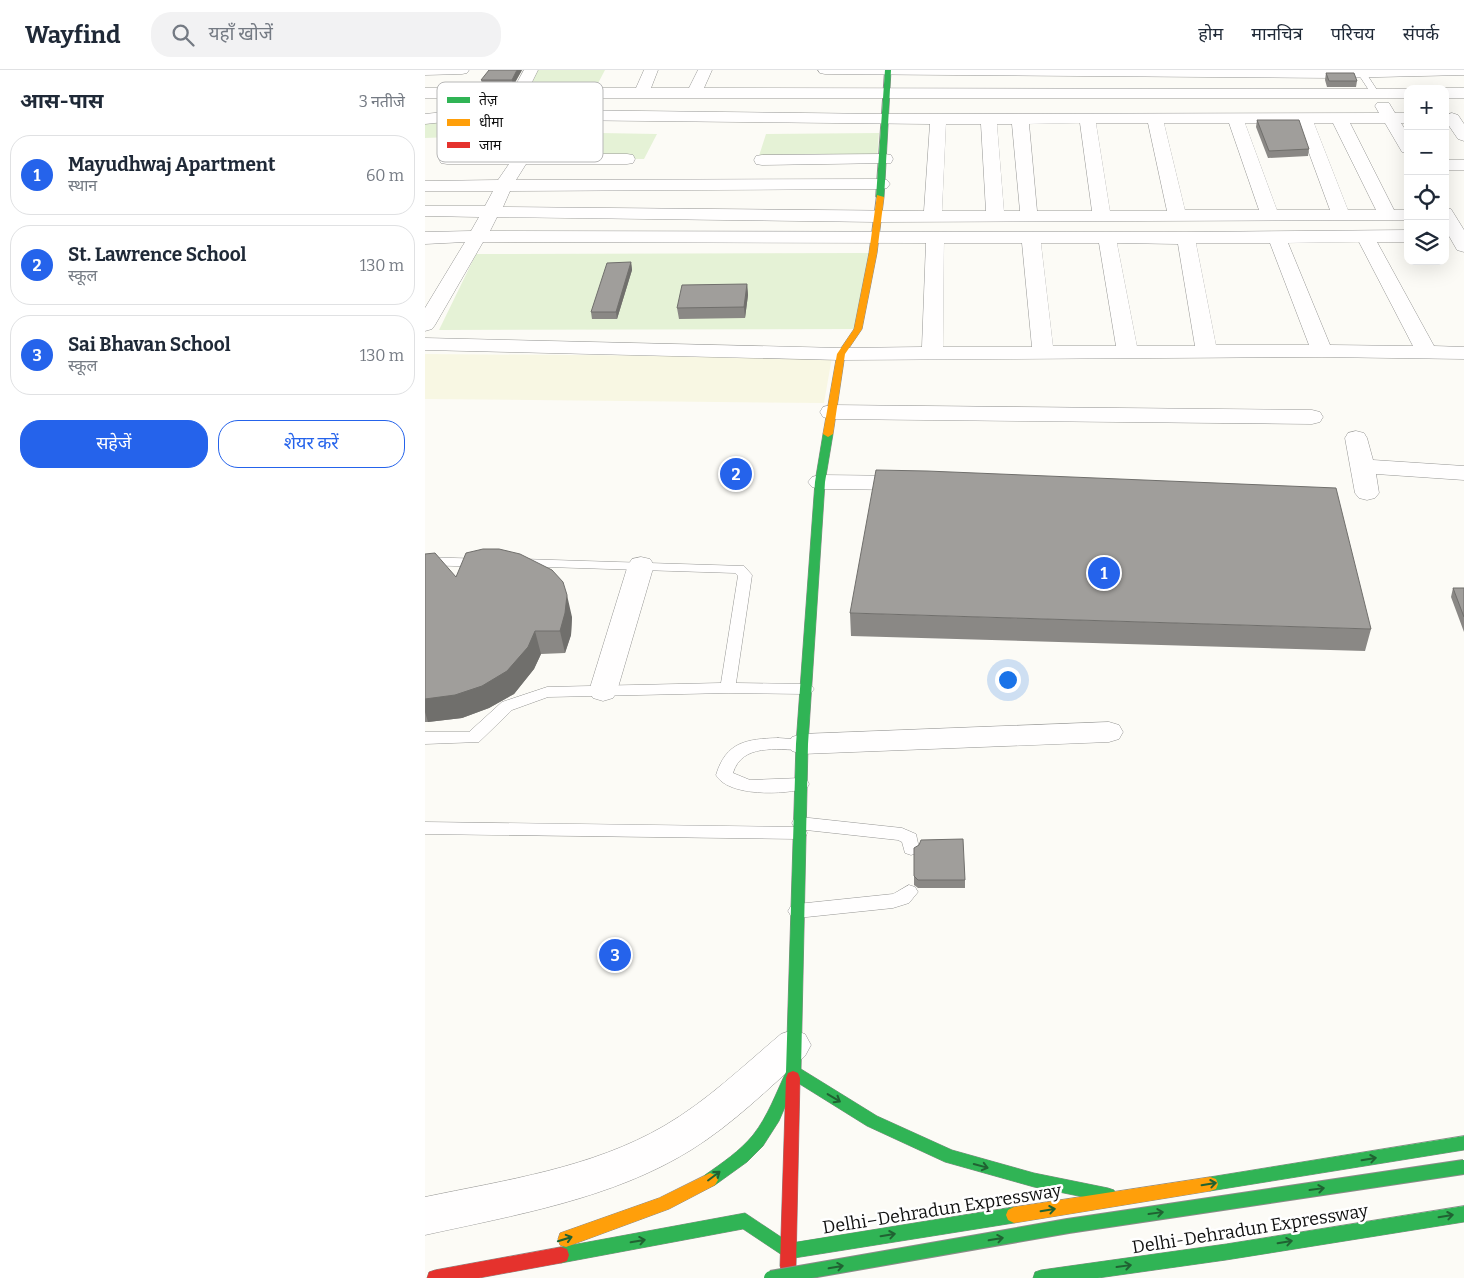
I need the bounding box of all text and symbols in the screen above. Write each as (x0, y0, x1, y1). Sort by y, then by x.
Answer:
search box (151, 12, 501, 57)
text: Wayfind (25, 21, 121, 49)
icon: search (169, 21, 197, 49)
text: यहाँ खोजें (209, 22, 273, 45)
text: होम (1198, 23, 1223, 45)
text: मानचित्र (1251, 23, 1303, 45)
text: परिचय (1331, 23, 1375, 45)
text: संपर्क (1403, 23, 1439, 45)
legend (437, 82, 603, 162)
map controls (1404, 85, 1449, 265)
button: + (1404, 85, 1449, 130)
text: आस-पास (20, 88, 104, 114)
text: तेज़ (479, 91, 498, 109)
text: 3 नतीजे (359, 92, 405, 111)
text: धीमा (479, 114, 504, 131)
button: − (1404, 130, 1449, 175)
text: जाम (479, 137, 502, 154)
text: Mayudhwaj Apartment (68, 153, 276, 176)
text: 1 (34, 166, 40, 185)
text: 60 m (366, 166, 404, 185)
button: locate (1404, 175, 1449, 220)
text: स्थान (68, 176, 97, 195)
button: layers (1404, 220, 1449, 265)
text: St. Lawrence School (68, 243, 247, 266)
text: 2 (32, 256, 42, 275)
text: 130 m (360, 256, 404, 275)
text: स्कूल (68, 266, 97, 285)
text: Sai Bhavan School (68, 333, 231, 356)
text: 3 (32, 346, 42, 365)
text: 130 m (360, 346, 404, 365)
text: स्कूल (68, 356, 97, 375)
button: सहेजें (20, 420, 208, 468)
button: शेयर करें (218, 420, 405, 468)
pin: 2 (720, 455, 752, 493)
pin: 1 (1088, 554, 1120, 592)
your location (995, 667, 1021, 693)
pin: 3 (599, 936, 631, 974)
one-way arrow (827, 1093, 841, 1103)
one-way arrow (1361, 1153, 1377, 1163)
one-way arrow (973, 1161, 989, 1171)
one-way arrow (707, 1171, 720, 1182)
street label: Delhi–Dehradun Expressway (821, 1179, 1064, 1239)
one-way arrow (1200, 1179, 1216, 1189)
one-way arrow (1309, 1184, 1325, 1194)
street label: Delhi-Dehradun Expressway (1130, 1199, 1370, 1259)
one-way arrow (1040, 1205, 1056, 1215)
one-way arrow (1148, 1207, 1164, 1217)
one-way arrow (1437, 1211, 1453, 1221)
one-way arrow (880, 1230, 896, 1240)
one-way arrow (557, 1233, 573, 1243)
one-way arrow (988, 1233, 1004, 1243)
one-way arrow (629, 1235, 645, 1245)
one-way arrow (1277, 1237, 1293, 1247)
one-way arrow (827, 1261, 843, 1271)
one-way arrow (1116, 1261, 1132, 1271)

